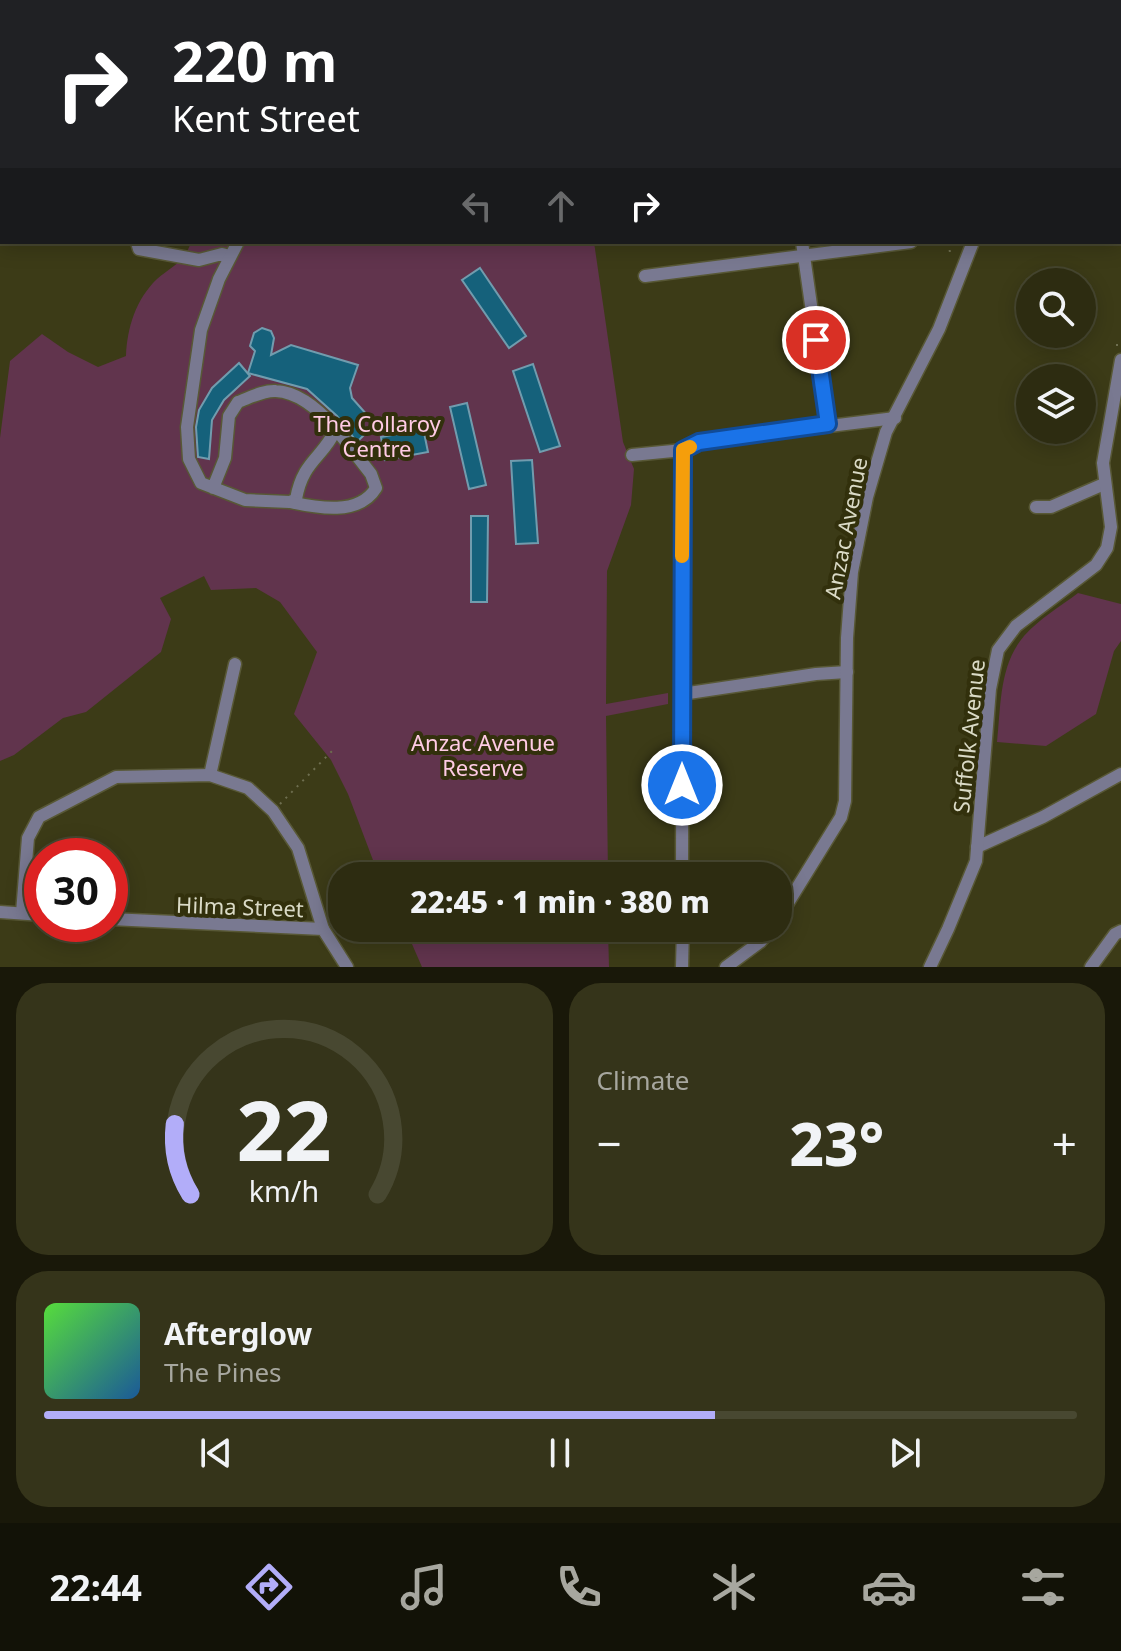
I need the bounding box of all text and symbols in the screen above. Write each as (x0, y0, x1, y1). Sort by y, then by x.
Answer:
text: 220 m (172, 22, 337, 98)
icon: right (40, 32, 144, 136)
text: Kent Street (172, 94, 360, 143)
icon: left (455, 184, 499, 228)
icon: ahead (539, 184, 583, 228)
icon: right (623, 184, 667, 228)
map controls (1016, 268, 1096, 444)
button: search (1016, 268, 1096, 348)
pin (782, 306, 850, 374)
icon: arrive (794, 318, 838, 362)
button: layers (1016, 364, 1096, 444)
park label: The Collaroy Centre (313, 408, 442, 463)
street label: Anzac Avenue (817, 455, 873, 601)
street label: Suffolk Avenue (945, 658, 991, 814)
park label: Anzac Avenue Reserve (411, 727, 555, 782)
position arrow (640, 743, 724, 827)
speed limit sign: 30 (24, 838, 128, 942)
text: 22:45 · 1 min · 380 m (410, 881, 710, 922)
street label: Hilma Street (176, 889, 304, 923)
text: Climate (597, 1062, 689, 1098)
text: 22 (237, 1072, 332, 1185)
text: 23° (789, 1102, 884, 1184)
text: − (597, 1113, 622, 1173)
text: + (1052, 1113, 1077, 1173)
text: km/h (249, 1171, 319, 1210)
text: Afterglow (164, 1313, 312, 1354)
text: The Pines (164, 1354, 282, 1390)
icon: previous (194, 1431, 238, 1475)
icon: pause (538, 1431, 582, 1475)
icon: next (883, 1431, 927, 1475)
icon: directions (241, 1559, 297, 1615)
icon: music (396, 1559, 452, 1615)
icon: phone (551, 1559, 607, 1615)
icon: climate (706, 1559, 762, 1615)
icon: car (861, 1559, 917, 1615)
icon: filters (1015, 1559, 1071, 1615)
text: 22:44 (49, 1563, 142, 1612)

